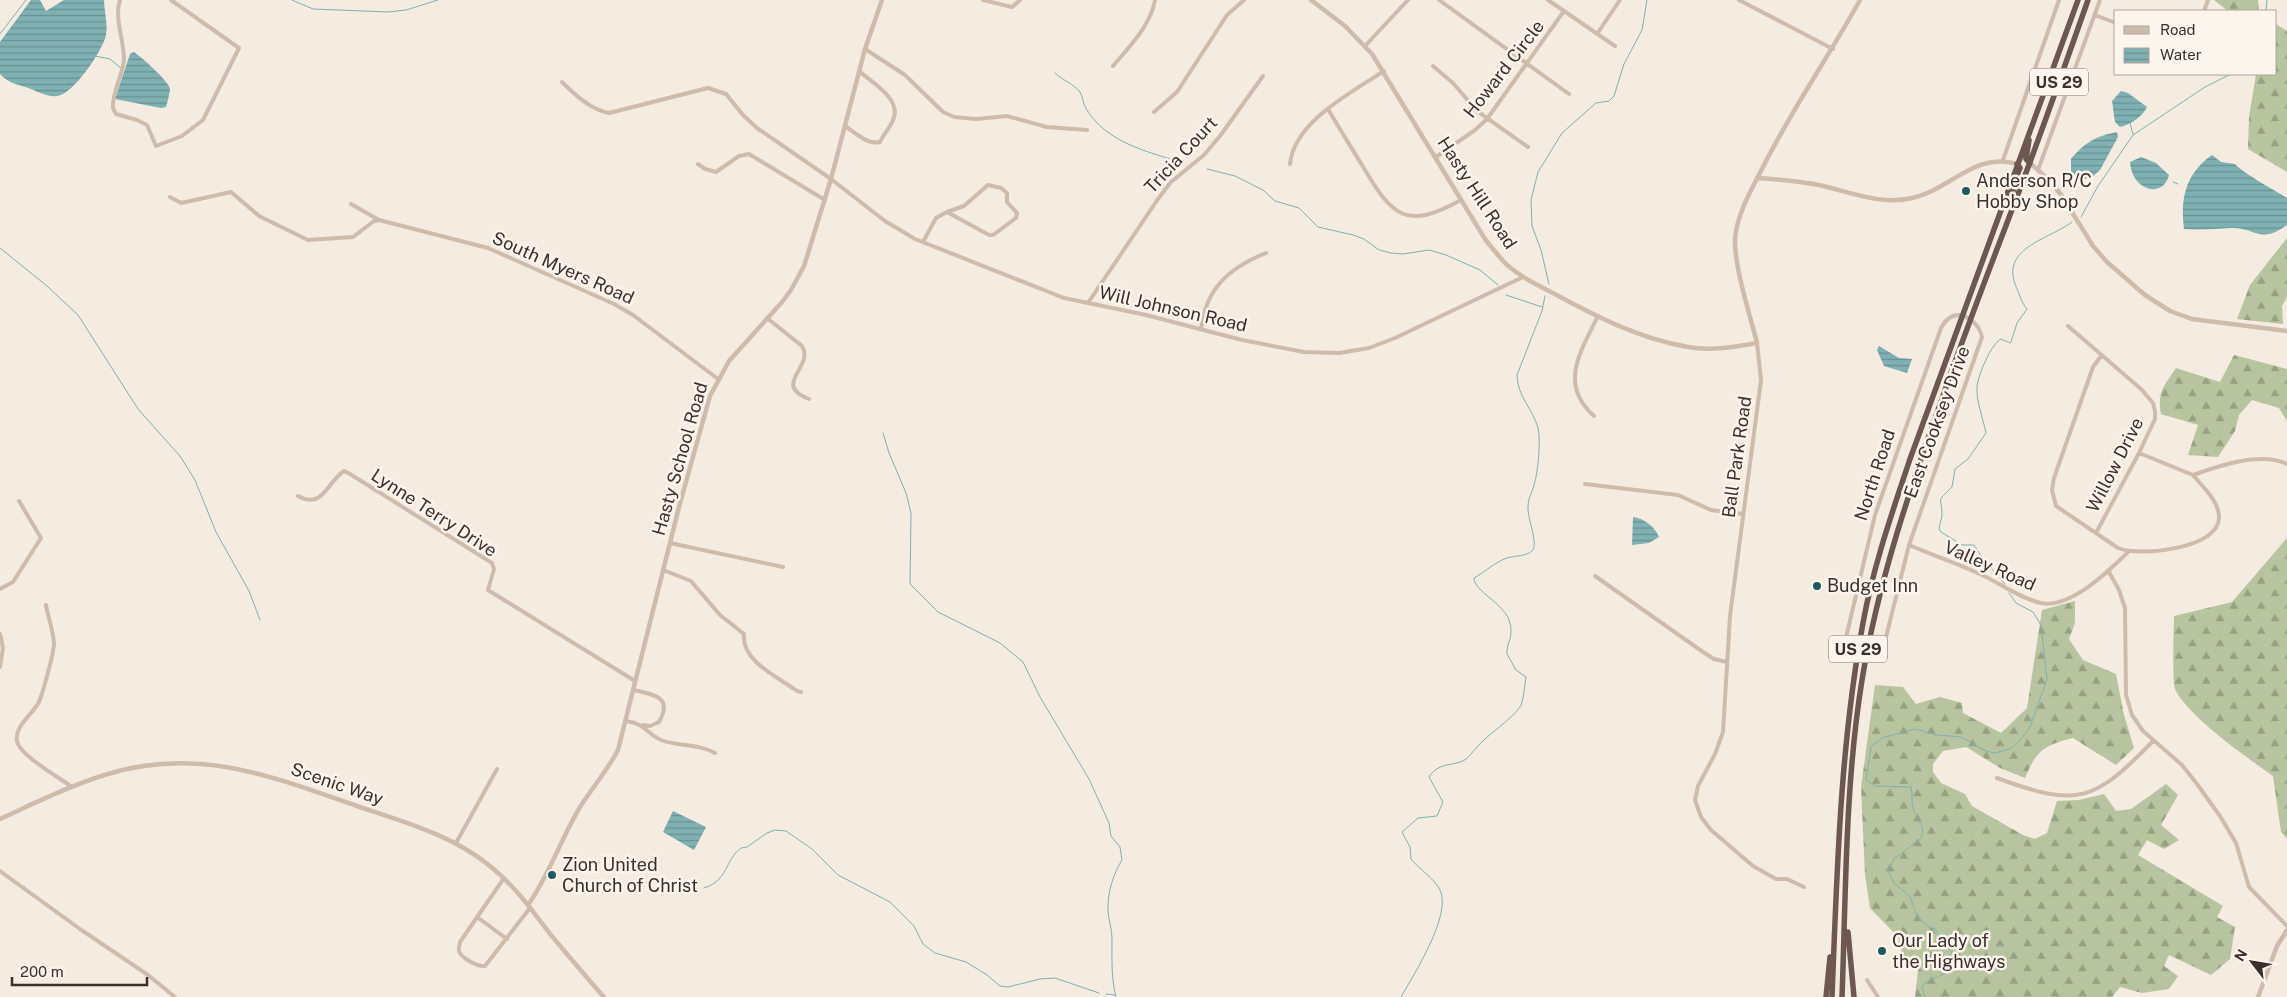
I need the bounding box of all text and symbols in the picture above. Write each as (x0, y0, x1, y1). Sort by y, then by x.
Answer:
legend (2114, 10, 2277, 75)
street label: Howard Circle (1459, 16, 1548, 122)
text: Road (2160, 21, 2196, 38)
text: Water (2160, 46, 2202, 63)
road number: US 29 (2030, 68, 2088, 95)
street label: Tricia Court (1140, 112, 1221, 197)
street label: Hasty Hill Road (1433, 133, 1521, 253)
place label: Anderson R/C Hobby Shop (1976, 170, 2092, 212)
marker: Anderson R/C Hobby Shop (1960, 185, 1972, 197)
street label: South Myers Road (489, 227, 637, 308)
street label: Will Johnson Road (1097, 281, 1249, 336)
street label: East Cooksey Drive (1899, 343, 1974, 501)
street label: Hasty School Road (648, 380, 711, 538)
street label: Ball Park Road (1718, 395, 1755, 519)
street label: Willow Drive (2082, 414, 2147, 516)
street label: North Road (1850, 427, 1899, 523)
street label: Lynne Terry Drive (368, 464, 501, 561)
street label: Valley Road (1941, 536, 2039, 595)
place label: Budget Inn (1827, 575, 1918, 596)
marker: Budget Inn (1811, 580, 1823, 592)
road number: US 29 (1829, 636, 1887, 662)
street label: Scenic Way (288, 758, 386, 809)
place label: Zion United Church of Christ (562, 854, 698, 896)
marker: Zion United Church of Christ (546, 869, 558, 881)
place label: Our Lady of the Highways (1892, 930, 2005, 972)
north arrow (2227, 937, 2277, 987)
marker: Our Lady of the Highways (1876, 945, 1888, 957)
text: N (2231, 946, 2251, 964)
scale bar (12, 954, 148, 986)
text: 200 m (20, 963, 64, 980)

